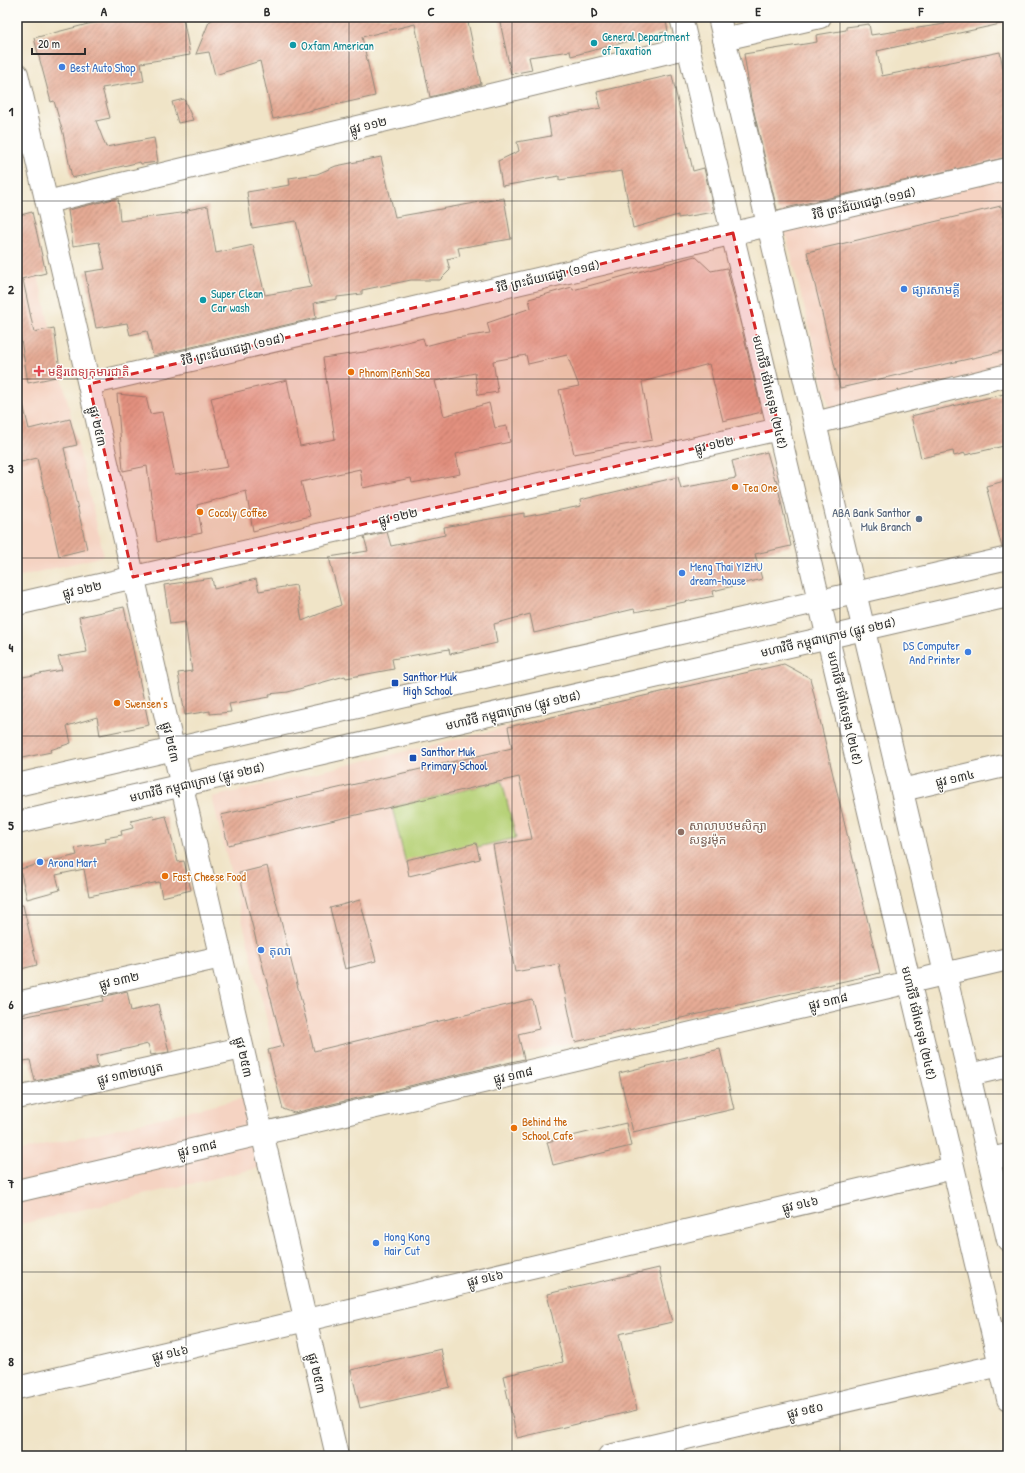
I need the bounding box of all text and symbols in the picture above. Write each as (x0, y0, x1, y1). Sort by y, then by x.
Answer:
text: A (101, 2, 108, 20)
text: B (264, 2, 271, 20)
text: C (427, 2, 435, 20)
text: D (591, 2, 598, 20)
text: E (755, 2, 761, 20)
text: F (918, 2, 925, 20)
place label: General Department of Taxation (602, 28, 690, 59)
scale bar (32, 30, 85, 56)
text: 20 m (38, 35, 60, 52)
place label: Oxfam American (301, 37, 374, 54)
marker: General Department of Taxation (589, 38, 599, 48)
marker: Oxfam American (288, 40, 298, 50)
place label: Best Auto Shop (70, 59, 135, 76)
marker: Best Auto Shop (57, 62, 67, 72)
text: 1 (9, 102, 14, 120)
street label: ផ្លូវ ១១២ (347, 112, 389, 140)
street label: វិថី ព្រះជ័យជេដ្ធា (១១៨) (811, 183, 917, 223)
street label: វិថី ព្រះជ័យជេដ្ធា (១១៨) (495, 256, 601, 296)
text: 2 (8, 280, 15, 298)
place label: ផ្សារសាមគ្គី (912, 281, 960, 298)
marker: ផ្សារសាមគ្គី (899, 284, 909, 294)
place label: Super Clean Car wash (211, 285, 263, 316)
marker: Super Clean Car wash (198, 295, 208, 305)
street label: វិថី ព្រះជ័យជេដ្ធា (១១៨) (180, 329, 286, 369)
street label: មហាវិថី ម៉ៅសេទុង (២៤៥) (749, 334, 791, 450)
place label: មន្ទីរពេទ្យកុមារជាតិ (48, 363, 129, 380)
place label: Phnom Penh Sea (359, 364, 430, 381)
marker: មន្ទីរពេទ្យកុមារជាតិ (33, 365, 45, 377)
marker: Phnom Penh Sea (346, 367, 356, 377)
street label: ផ្លូវ ២៥៣ (83, 404, 111, 449)
street label: ផ្លូវ ១២២ (693, 431, 736, 459)
text: 3 (8, 459, 14, 477)
place label: Tea One (743, 479, 778, 496)
marker: Tea One (730, 482, 740, 492)
street label: ផ្លូវ ១២២ (377, 503, 420, 531)
place label: Cocoly Coffee (208, 504, 267, 521)
place label: ABA Bank Santhor Muk Branch (832, 504, 911, 535)
marker: Cocoly Coffee (195, 507, 205, 517)
marker: ABA Bank Santhor Muk Branch (914, 514, 924, 524)
place label: Meng Thai YIZHU dream-house (690, 558, 763, 589)
marker: Meng Thai YIZHU dream-house (677, 568, 687, 578)
street label: ផ្លូវ ១២២ (61, 576, 104, 604)
street label: មហាវិថី កម្ពុជាក្រោម (ផ្លូវ ១២៨) (759, 613, 898, 663)
place label: DS Computer And Printer (903, 637, 960, 668)
text: 4 (9, 638, 14, 656)
marker: DS Computer And Printer (963, 647, 973, 657)
street label: មហាវិថី ម៉ៅសេទុង (២៤៥) (824, 650, 866, 766)
place label: Santhor Muk High School (403, 668, 457, 699)
marker: Santhor Muk High School (390, 678, 400, 688)
street label: មហាវិថី កម្ពុជាក្រោម (ផ្លូវ ១២៨) (444, 686, 583, 736)
place label: Swensen's (125, 695, 168, 712)
marker: Swensen's (112, 698, 122, 708)
street label: ផ្លូវ ២៥៣ (156, 720, 184, 765)
place label: Santhor Muk Primary School (421, 743, 488, 774)
marker: Santhor Muk Primary School (408, 753, 418, 763)
street label: មហាវិថី កម្ពុជាក្រោម (ផ្លូវ ១២៨) (128, 758, 267, 808)
street label: ផ្លូវ ១៣៤ (934, 765, 977, 793)
text: 5 (8, 816, 14, 834)
place label: សាលាបឋមសិក្សា សន្ធរម៉ុក (689, 817, 767, 848)
marker: សាលាបឋមសិក្សា សន្ធរម៉ុក (676, 827, 686, 837)
place label: Arona Mart (48, 854, 98, 871)
marker: Arona Mart (35, 857, 45, 867)
place label: Fast Cheese Food (172, 868, 246, 885)
marker: Fast Cheese Food (160, 871, 170, 881)
place label: តុលា (269, 942, 291, 959)
marker: តុលា (256, 945, 266, 955)
street label: មហាវិថី ម៉ៅសេទុង (២៤៥) (898, 965, 940, 1081)
street label: ផ្លូវ ១៣២ (97, 967, 142, 995)
street label: ផ្លូវ ១៣៨ (807, 988, 850, 1016)
text: 6 (8, 995, 14, 1013)
street label: ផ្លូវ ២៥៣ (229, 1035, 257, 1080)
street label: ផ្លូវ ១៣២ហ្សេត (95, 1058, 165, 1091)
street label: ផ្លូវ ១៣៨ (492, 1062, 535, 1090)
place label: Behind the School Cafe (522, 1113, 573, 1144)
marker: Behind the School Cafe (509, 1123, 519, 1133)
street label: ផ្លូវ ១៣៨ (176, 1135, 219, 1163)
text: 7 (7, 1174, 15, 1192)
street label: ផ្លូវ ១៤៦ (780, 1192, 821, 1219)
place label: Hong Kong Hair Cut (384, 1228, 430, 1259)
marker: Hong Kong Hair Cut (371, 1238, 381, 1248)
street label: ផ្លូវ ១៤៦ (465, 1266, 506, 1293)
street label: ផ្លូវ ១៤៦ (150, 1341, 191, 1368)
street label: ផ្លូវ ២៥៣ (302, 1351, 330, 1396)
text: 8 (8, 1352, 14, 1370)
street label: ផ្លូវ ១៥០ (785, 1398, 826, 1425)

